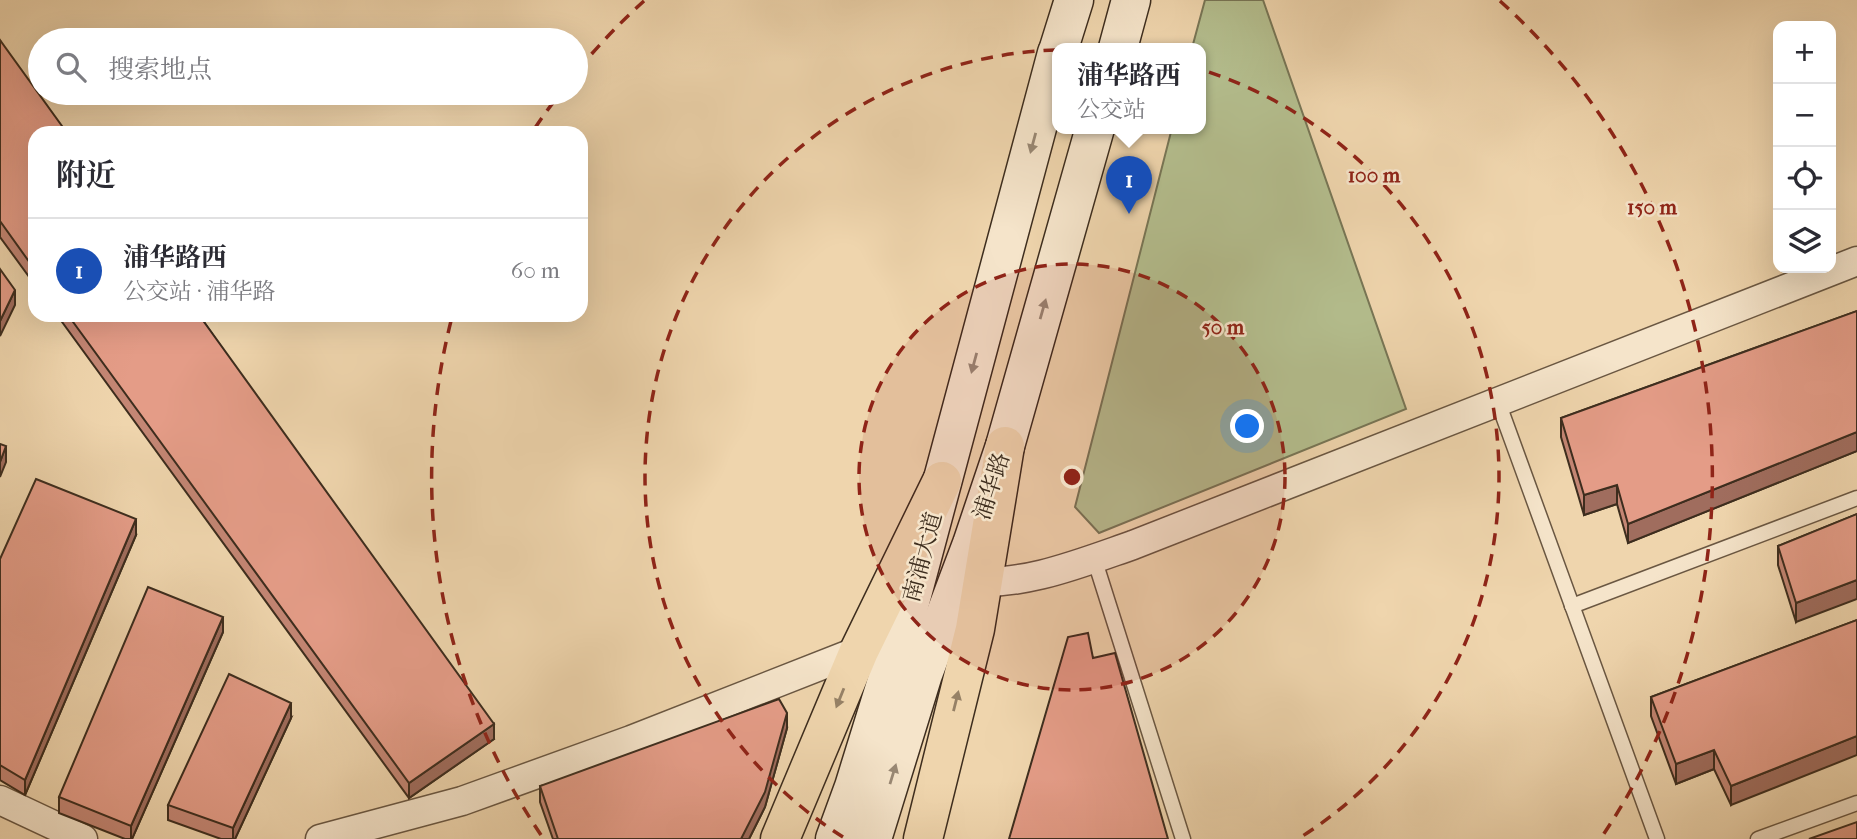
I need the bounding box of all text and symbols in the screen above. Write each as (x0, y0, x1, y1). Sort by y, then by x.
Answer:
map controls (1773, 21, 1836, 273)
button: + (1773, 21, 1836, 84)
search box (28, 28, 588, 105)
popup (1052, 43, 1206, 134)
icon: search (52, 48, 90, 86)
text: 搜索地点 (108, 54, 212, 85)
text: 浦华路西 (1077, 60, 1181, 91)
button: − (1773, 84, 1836, 147)
text: 公交站 (1077, 96, 1146, 123)
one-way arrow (1027, 132, 1038, 154)
button: locate (1773, 147, 1836, 210)
pin: 1 (1106, 156, 1152, 214)
text: 附近 (56, 158, 116, 193)
text: 100 m (1348, 163, 1401, 187)
text: 150 m (1627, 195, 1678, 219)
button: layers (1773, 210, 1836, 273)
text: 浦华路西 (123, 242, 227, 273)
text: 1 (75, 257, 83, 284)
text: 60 m (511, 257, 560, 284)
text: 公交站 · 浦华路 (123, 278, 276, 305)
one-way arrow (1038, 298, 1049, 320)
text: 50 m (1202, 315, 1245, 339)
one-way arrow (968, 352, 979, 374)
your location (1230, 409, 1264, 443)
street label: 浦华路 (968, 449, 1015, 523)
centre of rings (1060, 465, 1084, 489)
street label: 南浦大道 (898, 509, 947, 605)
one-way arrow (834, 687, 845, 708)
one-way arrow (951, 690, 962, 712)
one-way arrow (888, 763, 898, 784)

